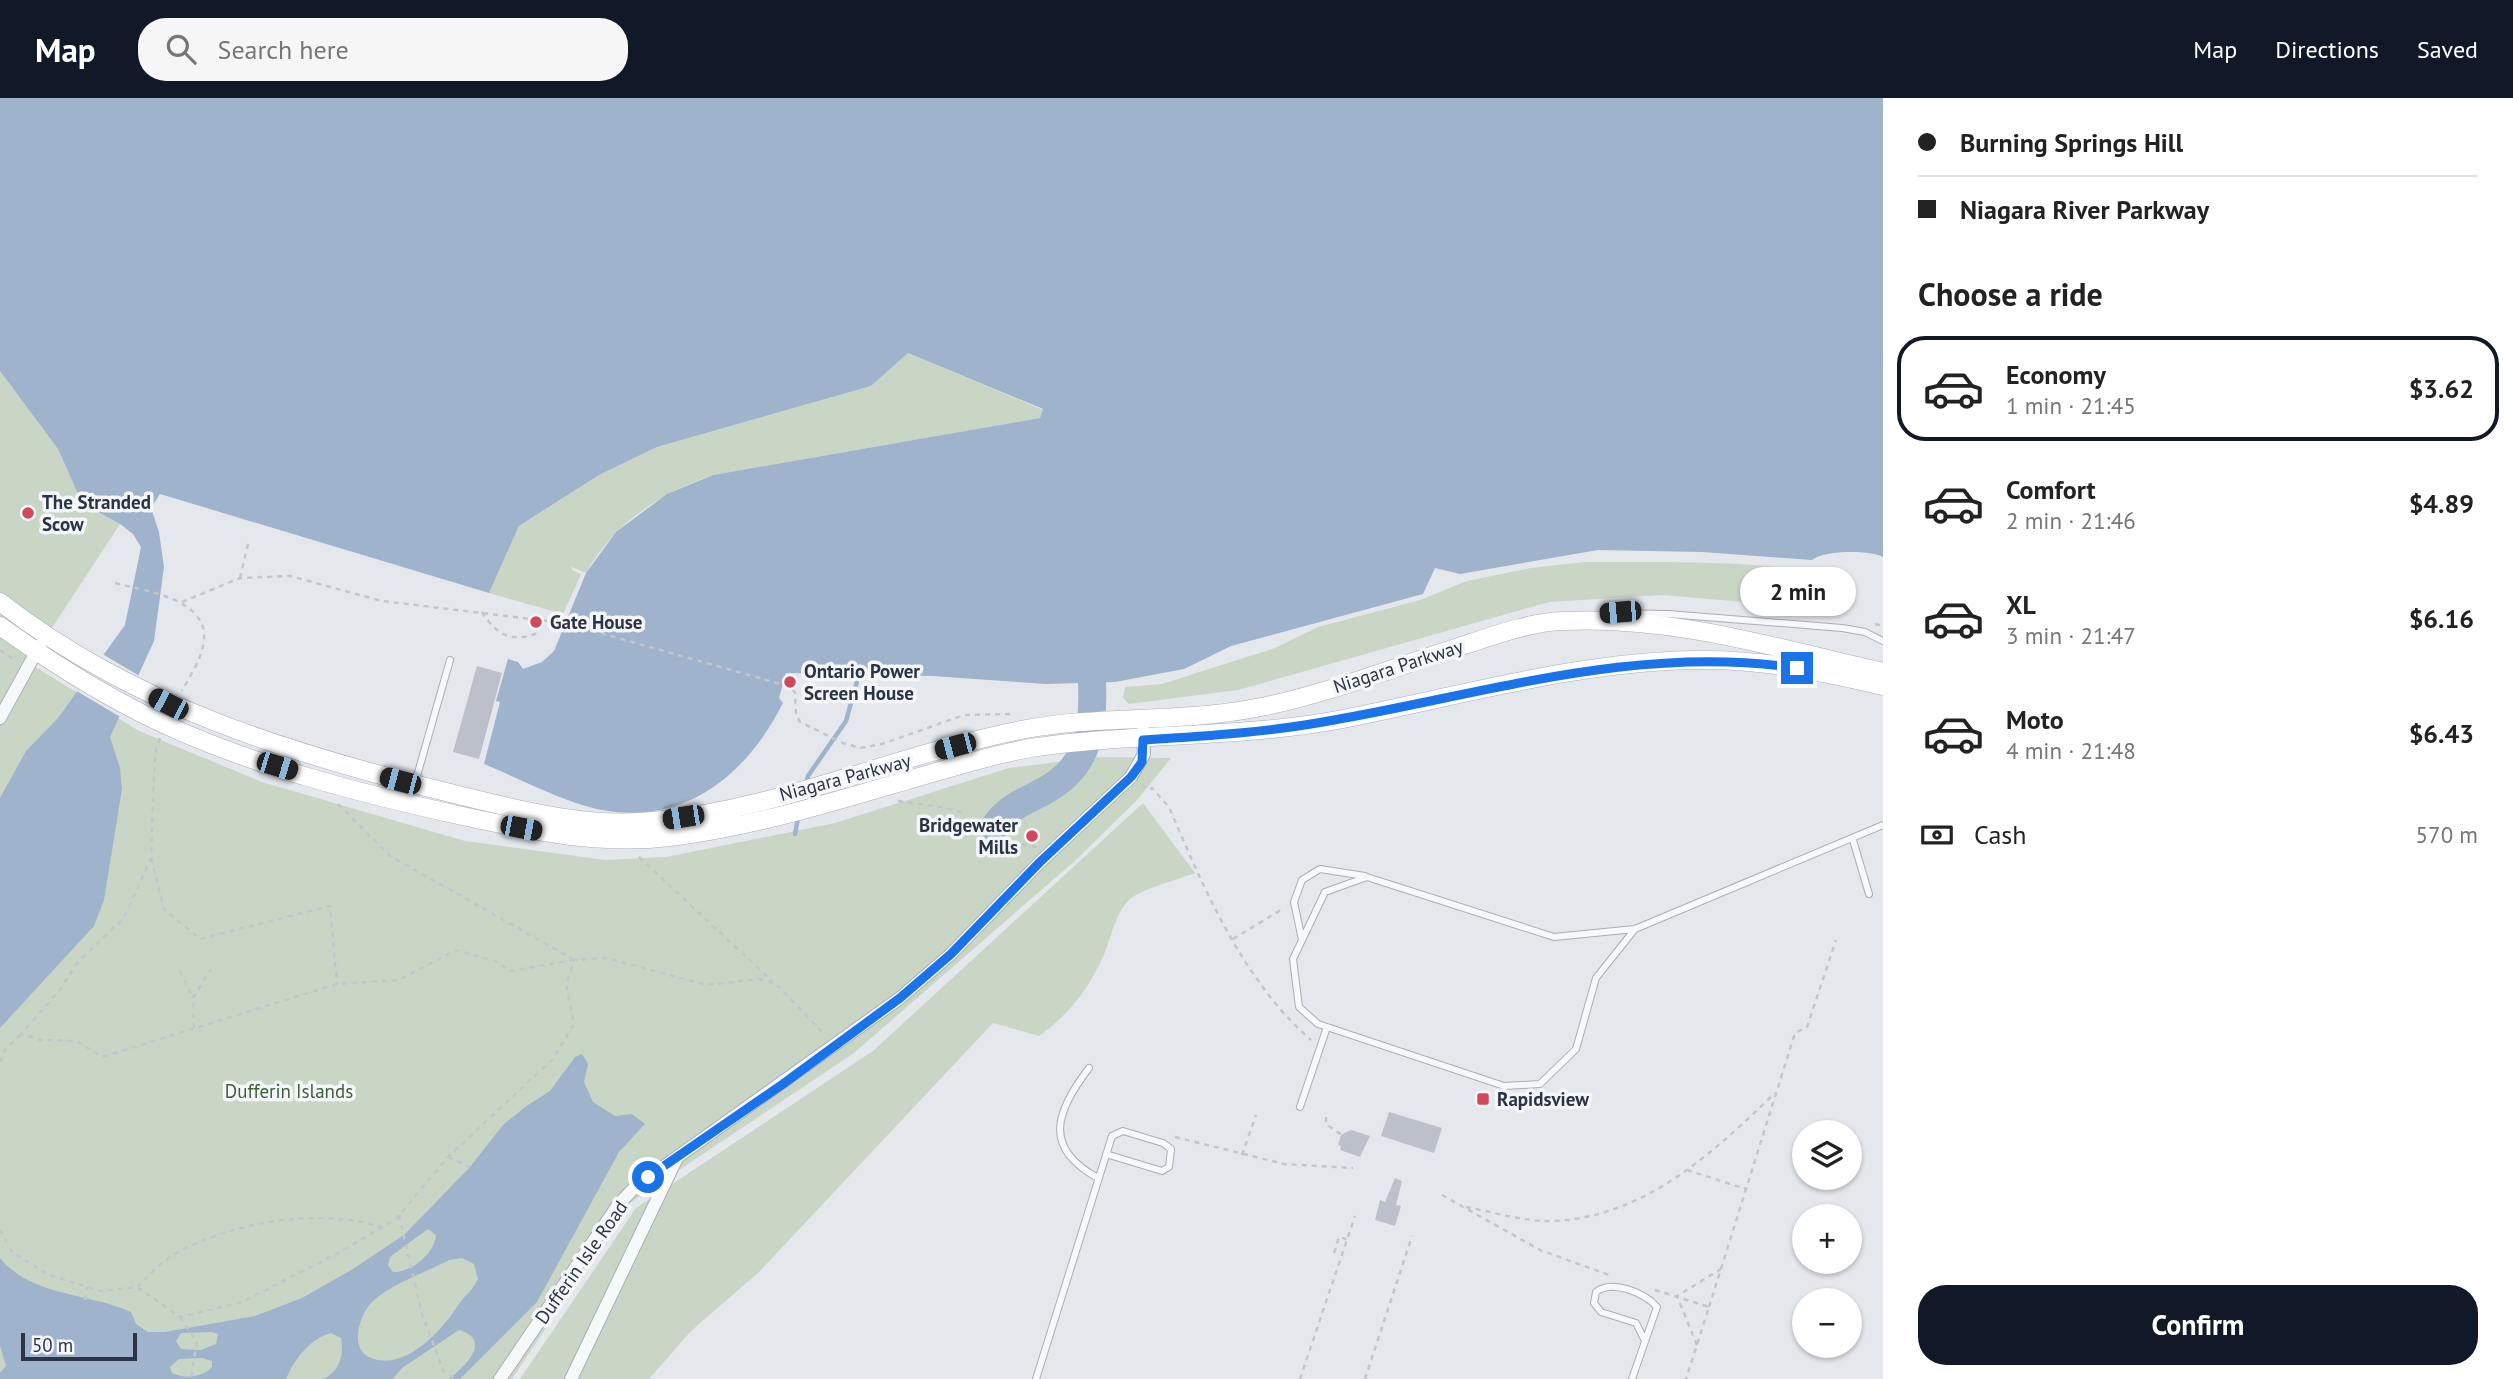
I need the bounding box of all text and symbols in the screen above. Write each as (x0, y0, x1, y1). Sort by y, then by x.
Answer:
search box (138, 18, 628, 81)
text: Map (35, 28, 96, 71)
icon: search (162, 30, 200, 68)
text: Search here (218, 33, 349, 66)
text: Map (2193, 34, 2237, 65)
text: Directions (2275, 34, 2379, 65)
text: Saved (2417, 34, 2478, 65)
text: Burning Springs Hill (1960, 126, 2183, 159)
text: Niagara River Parkway (1960, 193, 2209, 226)
text: Choose a ride (1918, 273, 2103, 315)
icon: car (1922, 357, 1985, 420)
text: Economy (2006, 358, 2106, 391)
text: $3.62 (2409, 372, 2474, 405)
text: 1 min · 21:45 (2006, 391, 2136, 420)
icon: car (1922, 472, 1985, 535)
text: Comfort (2006, 473, 2096, 506)
text: $4.89 (2409, 487, 2474, 520)
place label: The Stranded Scow (42, 490, 151, 536)
marker: The Stranded Scow (20, 505, 36, 521)
text: 2 min · 21:46 (2006, 506, 2136, 535)
callout: 2 min (1739, 566, 1855, 616)
text: 2 min (1770, 577, 1826, 606)
icon: car (1922, 587, 1985, 650)
text: XL (2006, 588, 2036, 621)
car (1599, 600, 1642, 624)
text: $6.16 (2409, 602, 2474, 635)
place label: Gate House (550, 610, 642, 634)
marker: Gate House (528, 614, 544, 630)
text: 3 min · 21:47 (2006, 621, 2136, 650)
street label: Niagara Parkway (1330, 634, 1466, 698)
route end (1781, 652, 1813, 684)
place label: Ontario Power Screen House (804, 659, 920, 705)
marker: Ontario Power Screen House (782, 674, 798, 690)
car (145, 685, 192, 723)
icon: car (1922, 702, 1985, 765)
text: Moto (2006, 703, 2064, 736)
text: $6.43 (2409, 717, 2474, 750)
car (932, 730, 979, 762)
text: 4 min · 21:48 (2006, 736, 2136, 765)
street label: Niagara Parkway (777, 748, 913, 806)
car (254, 750, 301, 782)
car (377, 765, 424, 797)
car (661, 803, 706, 831)
place label: Bridgewater Mills (919, 813, 1018, 859)
car (499, 814, 544, 842)
icon: cash (1918, 816, 1956, 854)
text: Cash (1974, 818, 2026, 851)
text: 570 m (2416, 820, 2478, 849)
marker: Bridgewater Mills (1024, 828, 1040, 844)
park label: Dufferin Islands (225, 1079, 353, 1103)
place label: Rapidsview (1497, 1087, 1589, 1111)
marker: Rapidsview (1475, 1091, 1491, 1107)
map controls (1792, 1120, 1862, 1358)
button: layers (1792, 1120, 1862, 1190)
route start (632, 1161, 664, 1193)
street label: Dufferin Isle Road (530, 1196, 632, 1328)
button: + (1792, 1204, 1862, 1274)
button: Confirm (1918, 1285, 2478, 1365)
button: − (1792, 1288, 1862, 1358)
scale bar (21, 1330, 136, 1362)
text: 50 m (32, 1333, 73, 1357)

